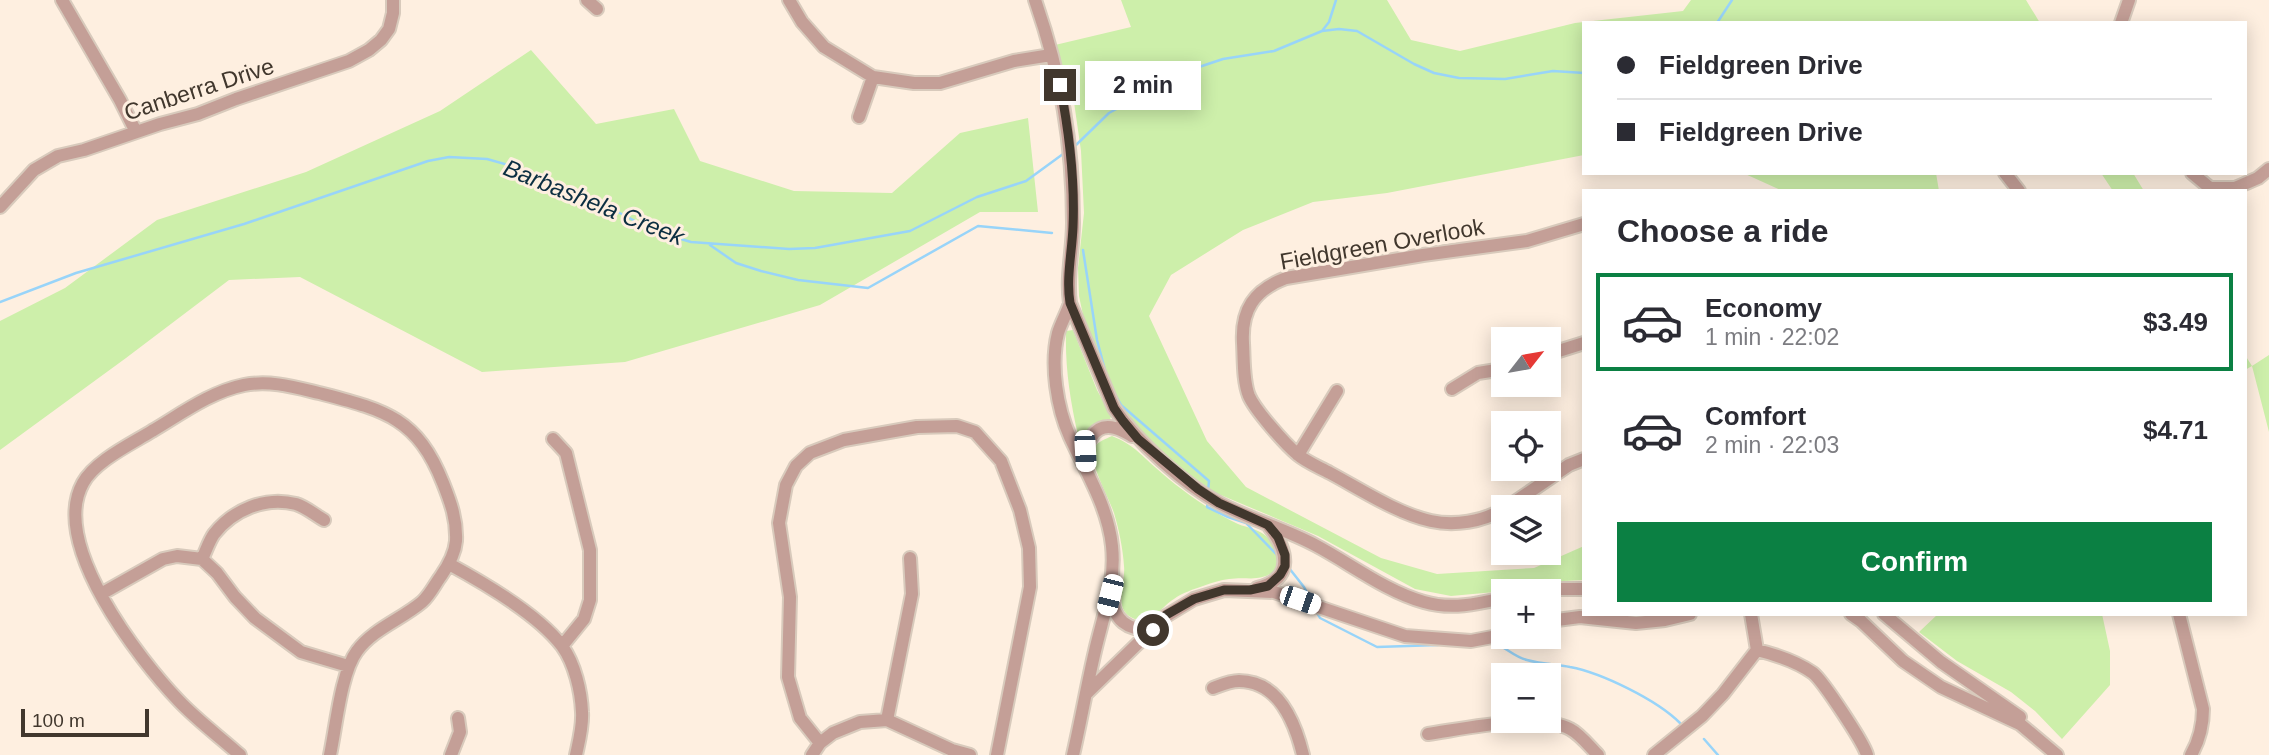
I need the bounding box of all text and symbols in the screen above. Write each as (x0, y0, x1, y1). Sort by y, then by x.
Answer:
text: Fieldgreen Drive (1659, 50, 1863, 80)
street label: Canberra Drive (121, 53, 277, 125)
callout: 2 min (1084, 60, 1200, 110)
route end (1044, 69, 1076, 101)
text: 2 min (1113, 72, 1173, 98)
text: Fieldgreen Drive (1659, 117, 1863, 147)
water label: Barbashela Creek (500, 154, 690, 251)
street label: Fieldgreen Overlook (1278, 213, 1487, 275)
text: Choose a ride (1617, 213, 1829, 249)
icon: car (1621, 291, 1684, 354)
text: Economy (1705, 293, 1822, 323)
text: $3.49 (2143, 307, 2208, 337)
text: 1 min · 22:02 (1705, 324, 1839, 350)
north arrow (1491, 327, 1561, 397)
map controls (1491, 327, 1561, 733)
icon: car (1621, 399, 1684, 462)
text: Comfort (1705, 401, 1806, 431)
button: locate (1491, 411, 1561, 481)
text: $4.71 (2143, 415, 2208, 445)
car (1074, 429, 1097, 473)
text: 2 min · 22:03 (1705, 432, 1839, 458)
button: layers (1491, 495, 1561, 565)
button: Confirm (1617, 522, 2212, 602)
car (1095, 572, 1126, 618)
button: + (1491, 579, 1561, 649)
car (1277, 583, 1324, 617)
route start (1137, 614, 1169, 646)
button: − (1491, 663, 1561, 733)
scale bar (21, 706, 149, 738)
text: 100 m (32, 710, 85, 731)

